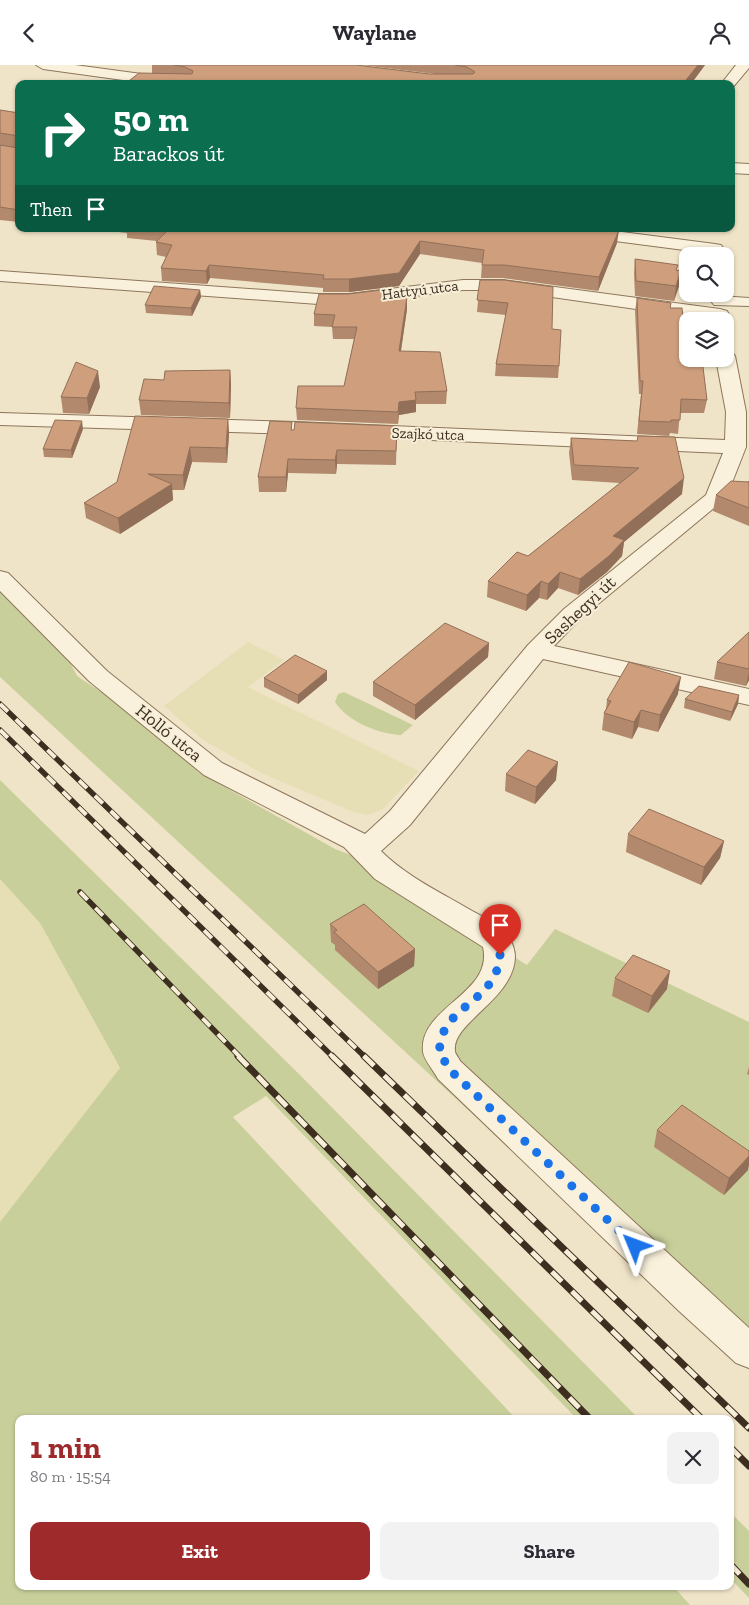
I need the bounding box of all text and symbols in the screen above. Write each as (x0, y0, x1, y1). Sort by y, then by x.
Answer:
icon: back (15, 19, 43, 47)
text: Waylane (333, 19, 416, 46)
icon: person (706, 19, 734, 47)
text: 50 m (113, 98, 189, 140)
icon: right (30, 100, 95, 165)
text: Barackos út (113, 140, 224, 167)
icon: arrive (82, 195, 110, 223)
text: Then (30, 198, 72, 221)
map controls (679, 247, 734, 367)
button: search (679, 247, 734, 302)
street label: Hattyú utca (381, 276, 459, 304)
button: layers (679, 312, 734, 367)
street label: Szajkó utca (391, 424, 465, 444)
street label: Sashegyi út (540, 571, 621, 649)
street label: Holló utca (131, 700, 207, 767)
pin (479, 904, 521, 955)
icon: arrive (486, 911, 514, 939)
position arrow (608, 1219, 660, 1271)
text: 1 min (30, 1430, 101, 1466)
button: close (667, 1432, 719, 1484)
text: 80 m · 15:54 (30, 1467, 111, 1486)
button: Exit (30, 1522, 370, 1580)
button: Share (380, 1522, 719, 1580)

